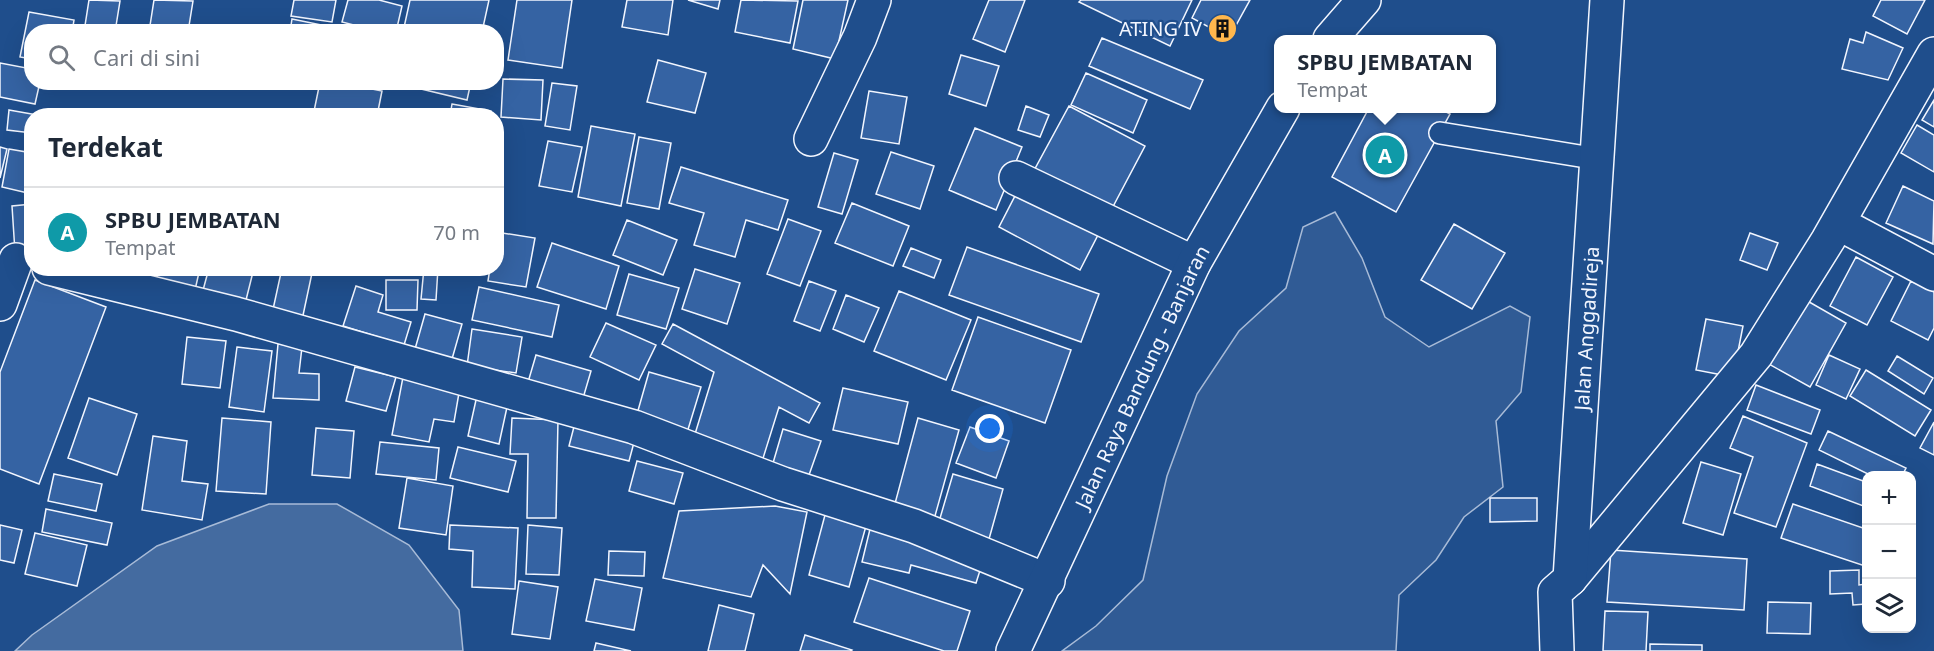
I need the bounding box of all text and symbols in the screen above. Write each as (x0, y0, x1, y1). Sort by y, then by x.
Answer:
building icon: ATING IV (1207, 12, 1239, 44)
place label: ATING IV (1119, 15, 1202, 42)
search box (24, 24, 504, 90)
popup (1274, 35, 1496, 113)
icon: search (45, 41, 78, 74)
text: Cari di sini (93, 42, 200, 72)
text: SPBU JEMBATAN (1297, 46, 1473, 76)
text: Tempat (1297, 76, 1368, 103)
text: Terdekat (48, 129, 163, 165)
pin: A (1366, 132, 1404, 178)
text: SPBU JEMBATAN (105, 204, 281, 234)
text: A (61, 219, 74, 246)
text: 70 m (433, 219, 480, 246)
text: Tempat (105, 234, 175, 261)
street label: Jalan Raya Bandung - Banjaran (1067, 240, 1215, 515)
street label: Jalan Anggadireja (1567, 245, 1605, 413)
your location (975, 414, 1004, 443)
map controls (1862, 471, 1916, 633)
button: + (1862, 471, 1916, 525)
button: − (1862, 525, 1916, 579)
button: layers (1862, 579, 1916, 633)

